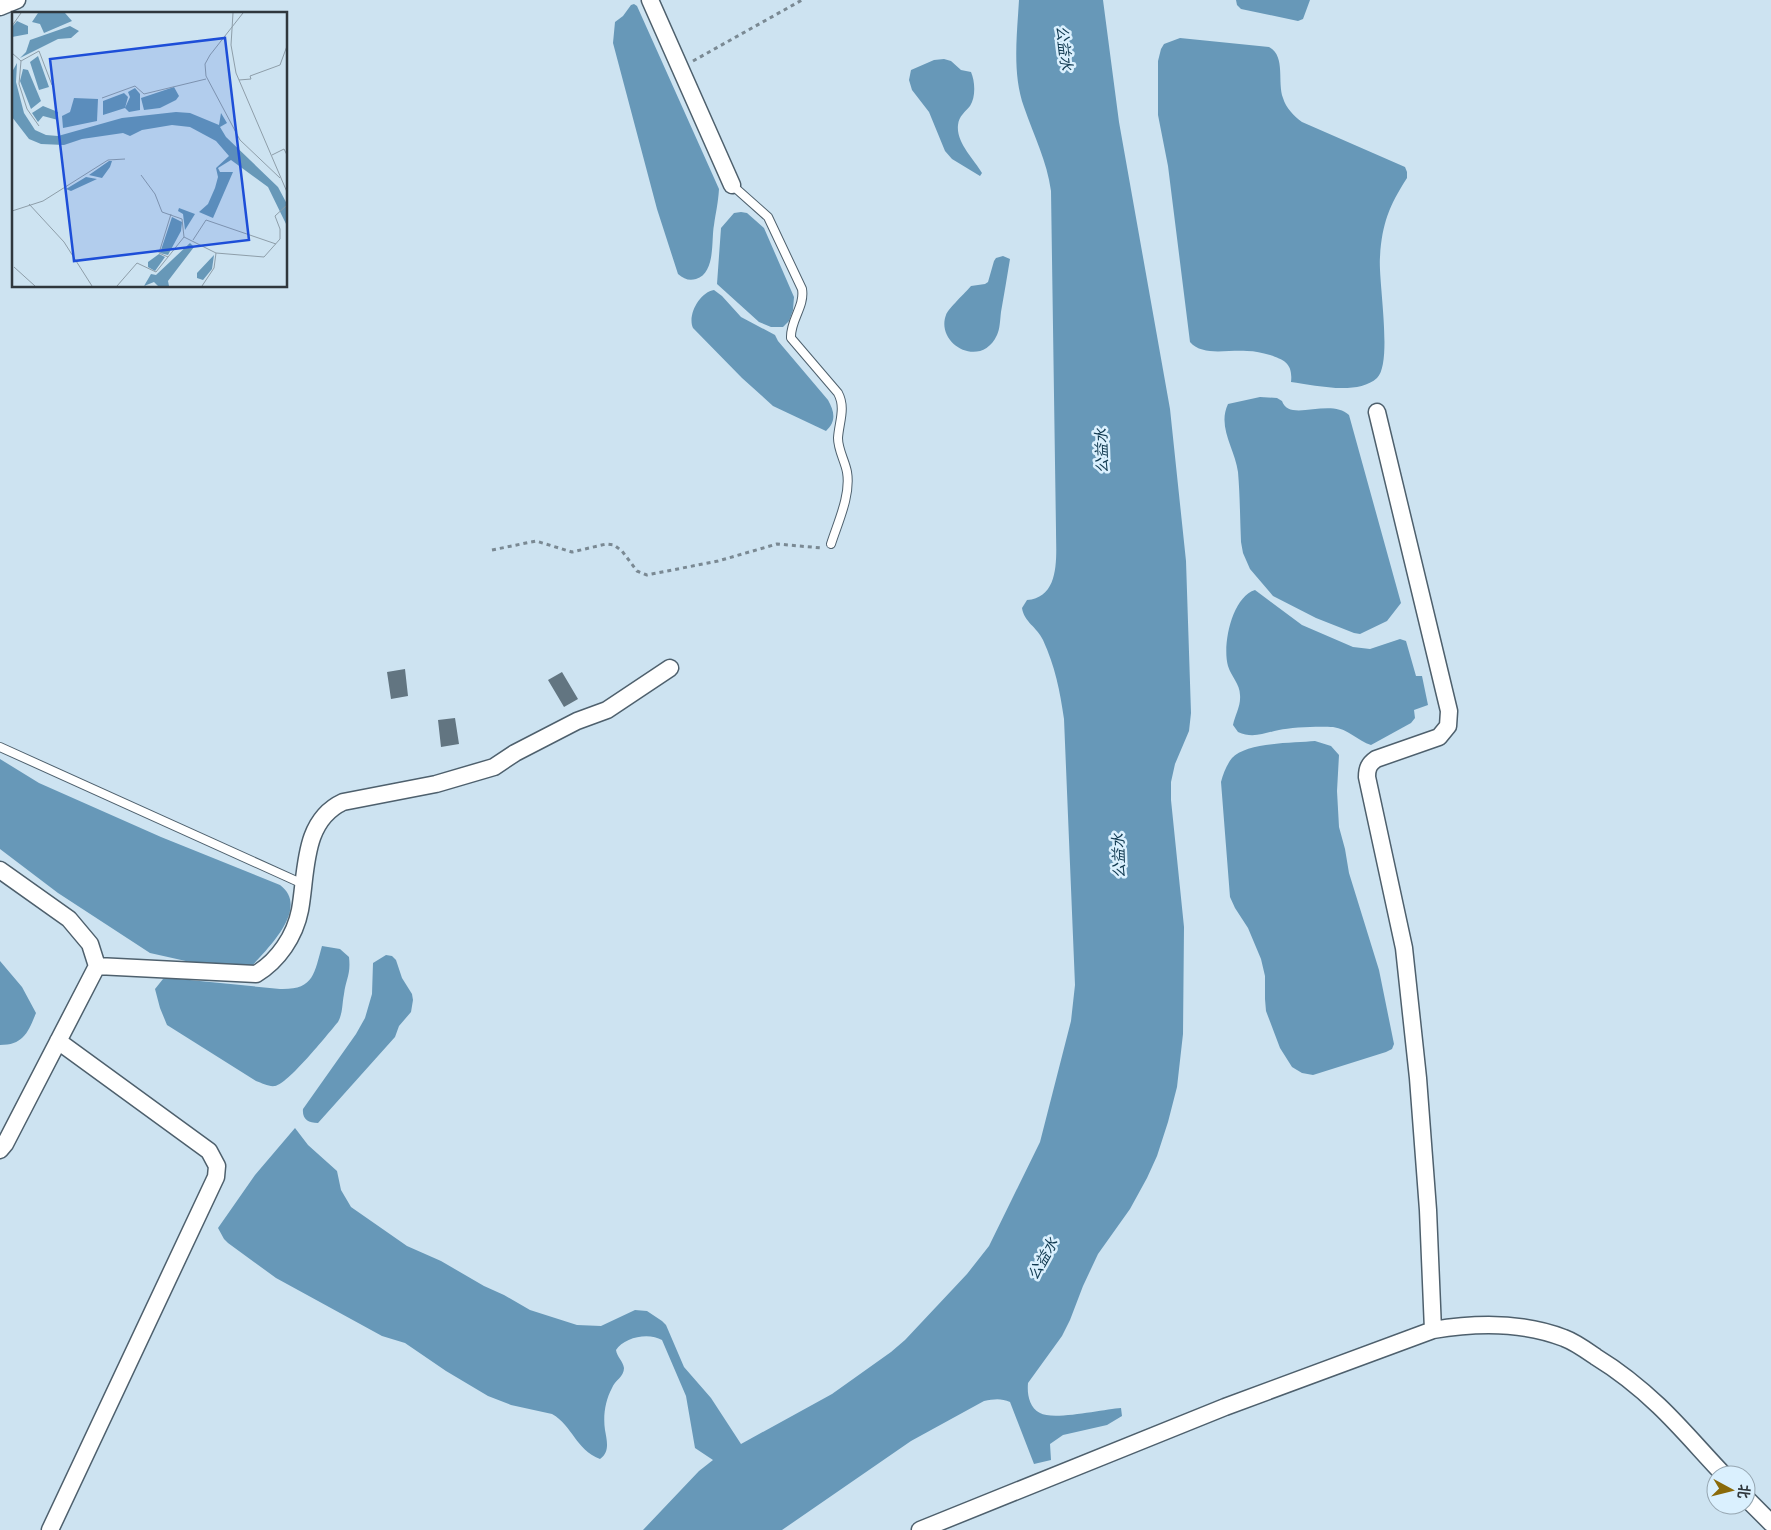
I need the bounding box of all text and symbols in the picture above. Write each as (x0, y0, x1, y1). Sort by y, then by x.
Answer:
inset map (12, 12, 288, 288)
water label: 公益水 (1053, 25, 1076, 72)
water label: 公益水 (1092, 427, 1111, 474)
water label: 公益水 (1109, 832, 1128, 879)
water label: 公益水 (1024, 1234, 1061, 1283)
north arrow (1706, 1465, 1756, 1515)
text: 北 (1735, 1484, 1753, 1500)

